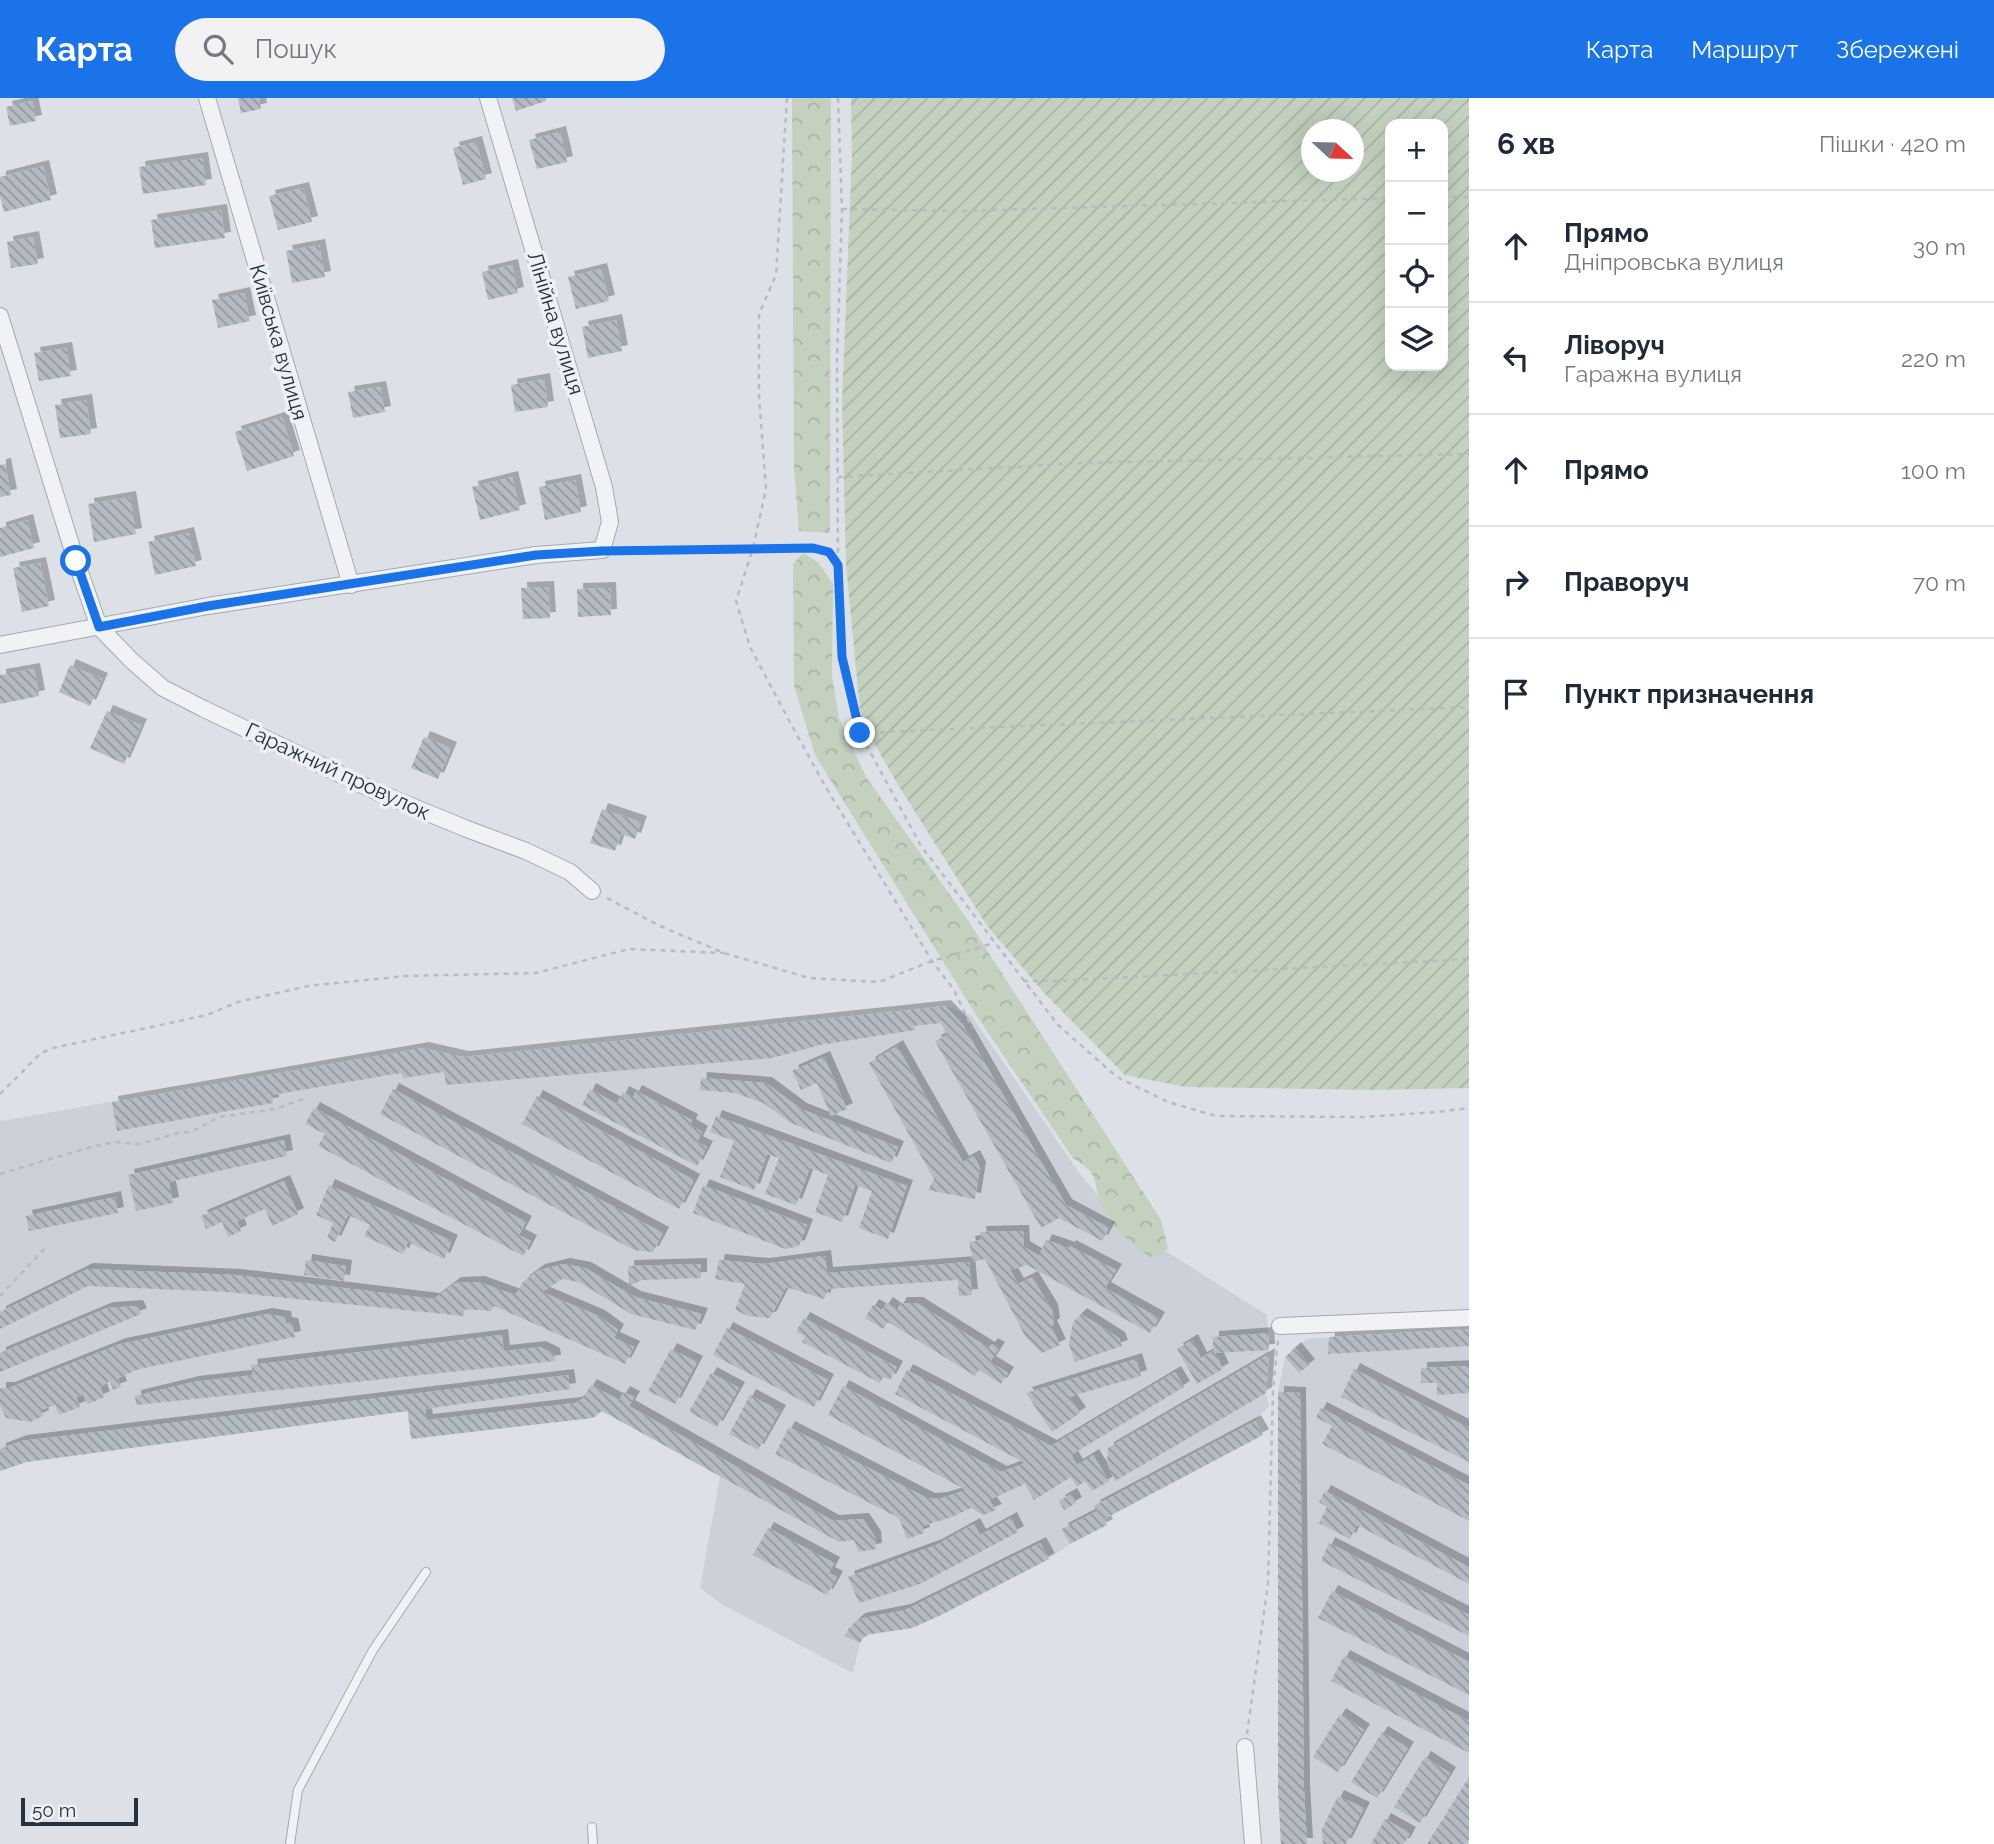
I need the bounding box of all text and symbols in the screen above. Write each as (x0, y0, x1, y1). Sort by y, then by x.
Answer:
search box (175, 18, 665, 81)
text: Карта (35, 30, 133, 69)
icon: search (199, 30, 237, 68)
text: Пошук (255, 34, 337, 64)
text: Карта (1586, 35, 1653, 64)
text: Маршрут (1691, 35, 1798, 64)
text: Збережені (1836, 35, 1959, 64)
north arrow (1301, 119, 1364, 182)
map controls (1385, 119, 1448, 371)
button: + (1385, 119, 1448, 182)
text: 6 хв (1497, 126, 1555, 161)
text: Пішки · 420 m (1819, 130, 1966, 157)
button: − (1385, 182, 1448, 245)
text: Прямо (1564, 218, 1649, 248)
icon: ahead (1497, 227, 1535, 265)
text: 30 m (1913, 233, 1966, 260)
button: locate (1385, 245, 1448, 308)
street label: Лінійна вулиця (522, 248, 590, 398)
text: Дніпровська вулиця (1564, 248, 1784, 275)
street label: Київська вулиця (245, 261, 313, 423)
button: layers (1385, 308, 1448, 371)
text: Ліворуч (1564, 330, 1665, 360)
icon: left (1497, 339, 1535, 377)
text: 220 m (1901, 345, 1966, 372)
text: Гаражна вулиця (1564, 360, 1742, 387)
icon: ahead (1497, 451, 1535, 489)
text: Прямо (1564, 455, 1649, 485)
text: 100 m (1901, 457, 1966, 484)
route start (60, 545, 91, 576)
icon: right (1497, 563, 1535, 601)
text: Праворуч (1564, 567, 1689, 597)
text: 70 m (1913, 569, 1966, 596)
icon: arrive (1497, 675, 1535, 713)
text: Пункт призначення (1564, 679, 1814, 709)
street label: Гаражний провулок (242, 717, 435, 825)
route end (844, 717, 875, 748)
scale bar (21, 1795, 138, 1827)
text: 50 m (32, 1799, 76, 1821)

